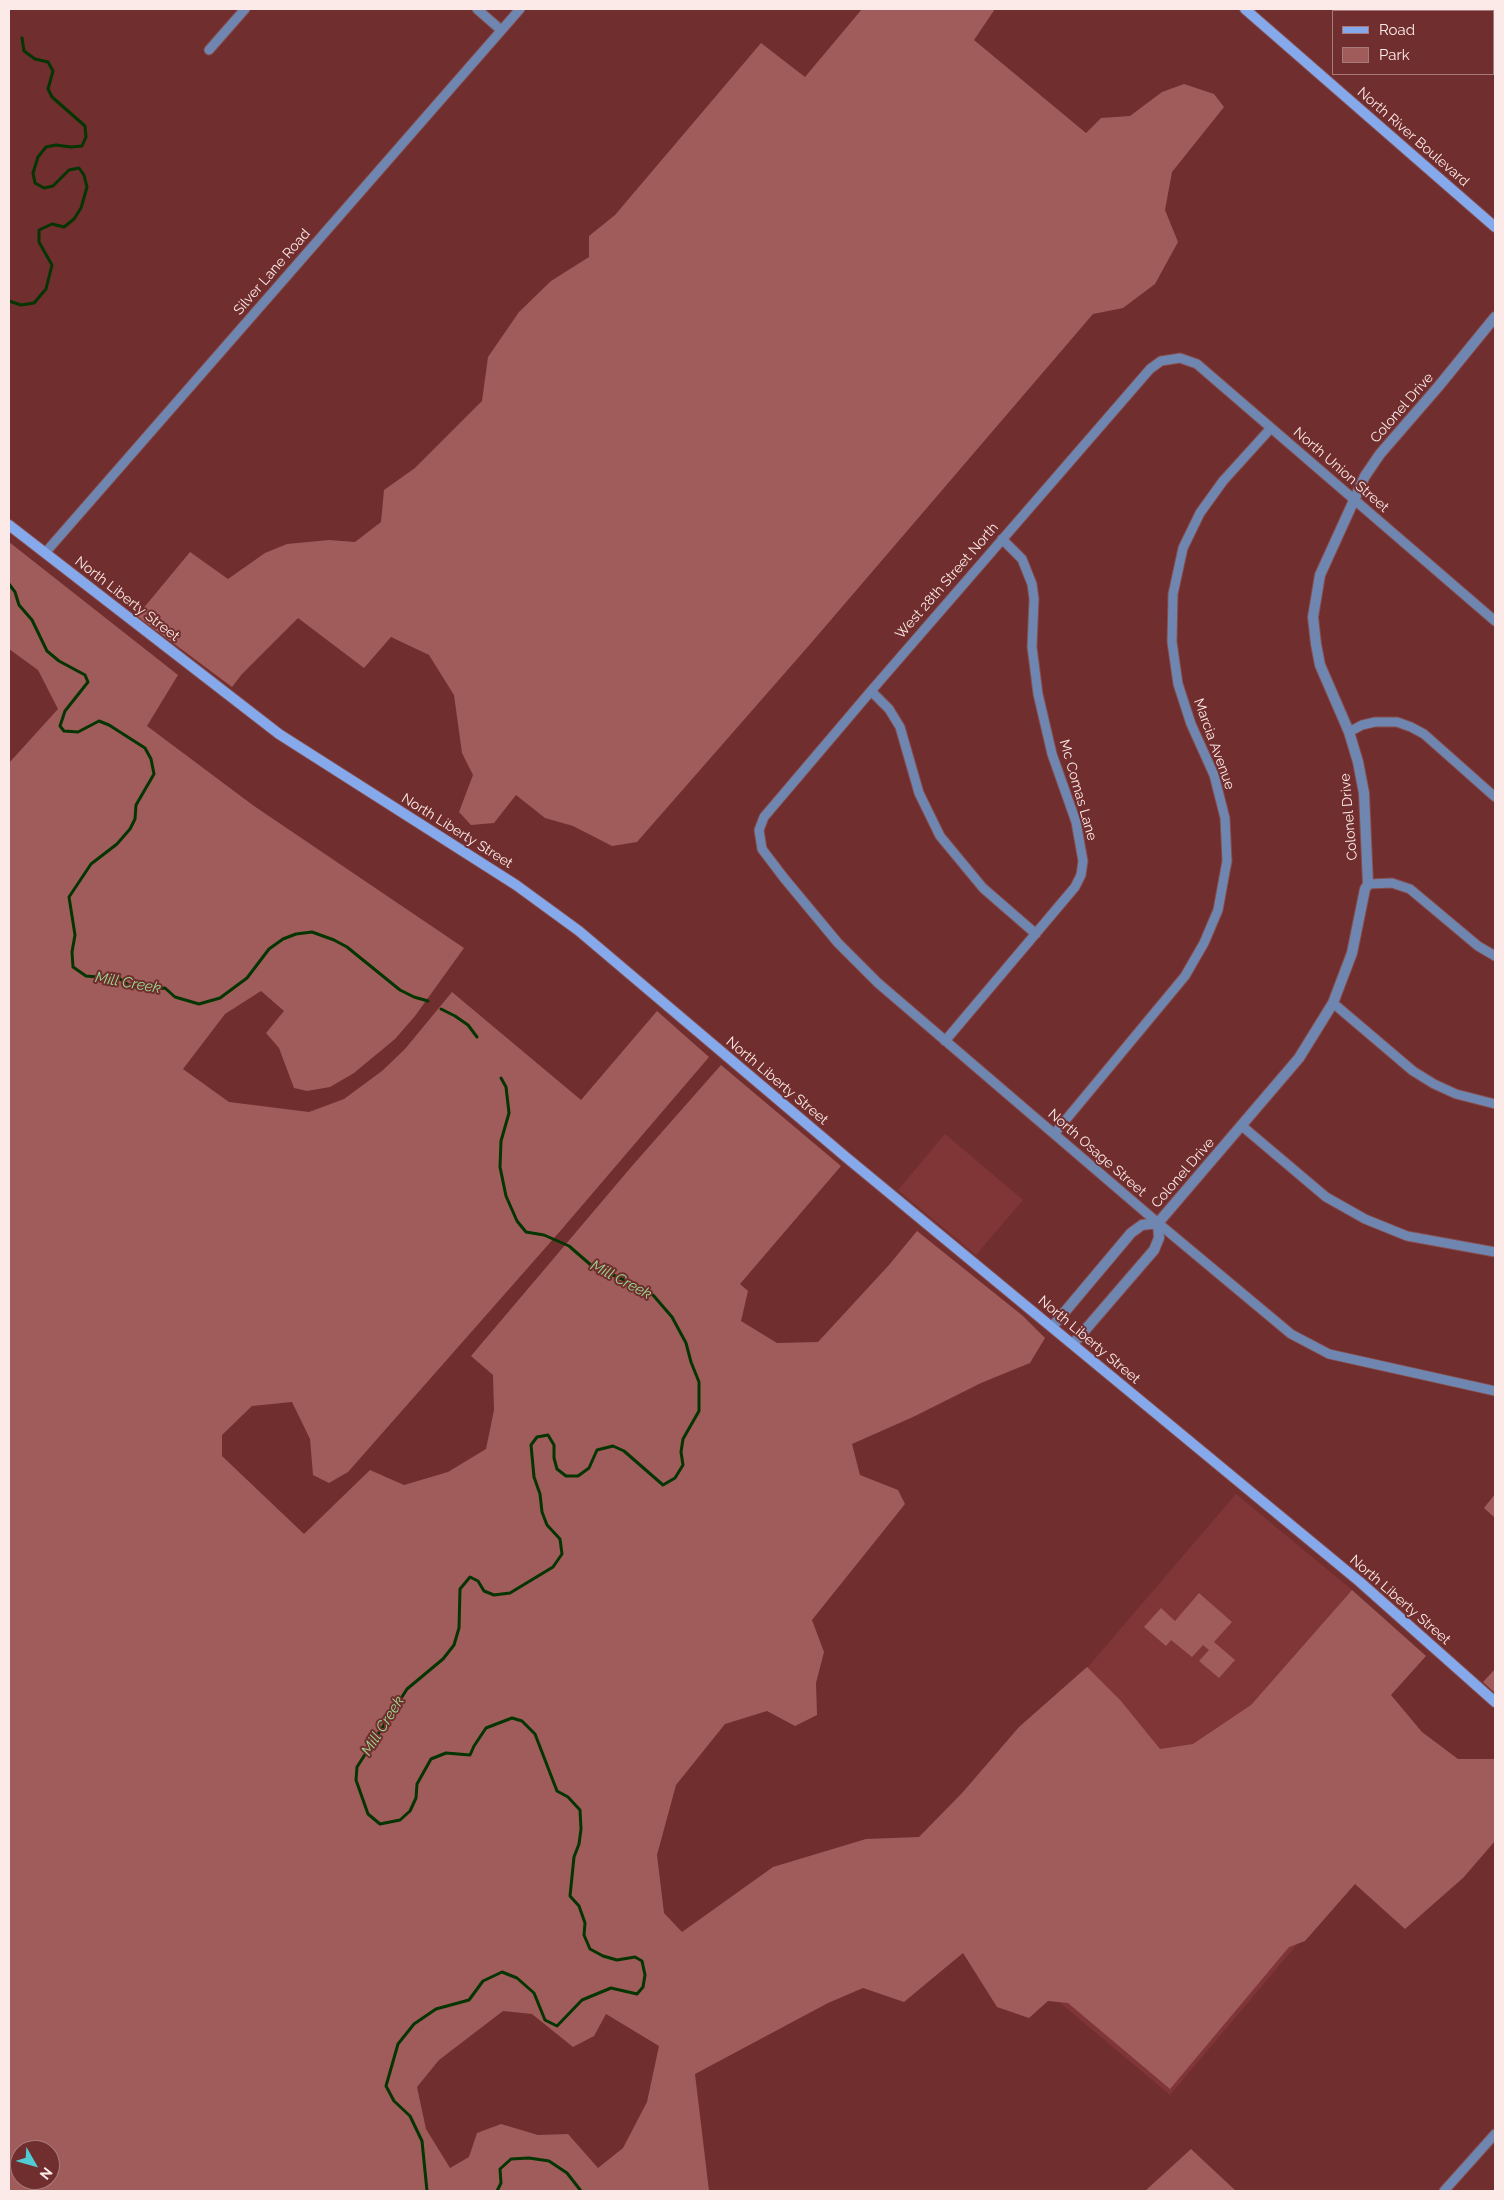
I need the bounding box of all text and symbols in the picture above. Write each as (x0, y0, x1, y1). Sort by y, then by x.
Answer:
legend (1332, 10, 1494, 75)
text: Road (1379, 21, 1415, 39)
text: Park (1379, 46, 1410, 64)
street label: North River Boulevard (1354, 84, 1472, 190)
street label: Silver Lane Road (230, 226, 314, 318)
street label: Colonel Drive (1367, 370, 1437, 446)
street label: North Union Street (1290, 424, 1392, 516)
street label: West 28th Street North (892, 520, 1002, 642)
street label: North Liberty Street (71, 553, 183, 645)
street label: Marcia Avenue (1190, 696, 1238, 792)
street label: Mc Comas Lane (1056, 738, 1100, 842)
street label: Colonel Drive (1337, 773, 1361, 861)
street label: North Liberty Street (398, 790, 516, 872)
water label: Mill Creek (94, 968, 162, 998)
street label: North Liberty Street (723, 1033, 831, 1129)
street label: North Osage Street (1045, 1106, 1149, 1200)
street label: Colonel Drive (1148, 1135, 1218, 1211)
water label: Mill Creek (588, 1256, 654, 1304)
street label: North Liberty Street (1035, 1292, 1143, 1388)
street label: North Liberty Street (1346, 1552, 1454, 1648)
water label: Mill Creek (358, 1693, 408, 1759)
north arrow (10, 2140, 60, 2190)
text: N (36, 2164, 56, 2183)

